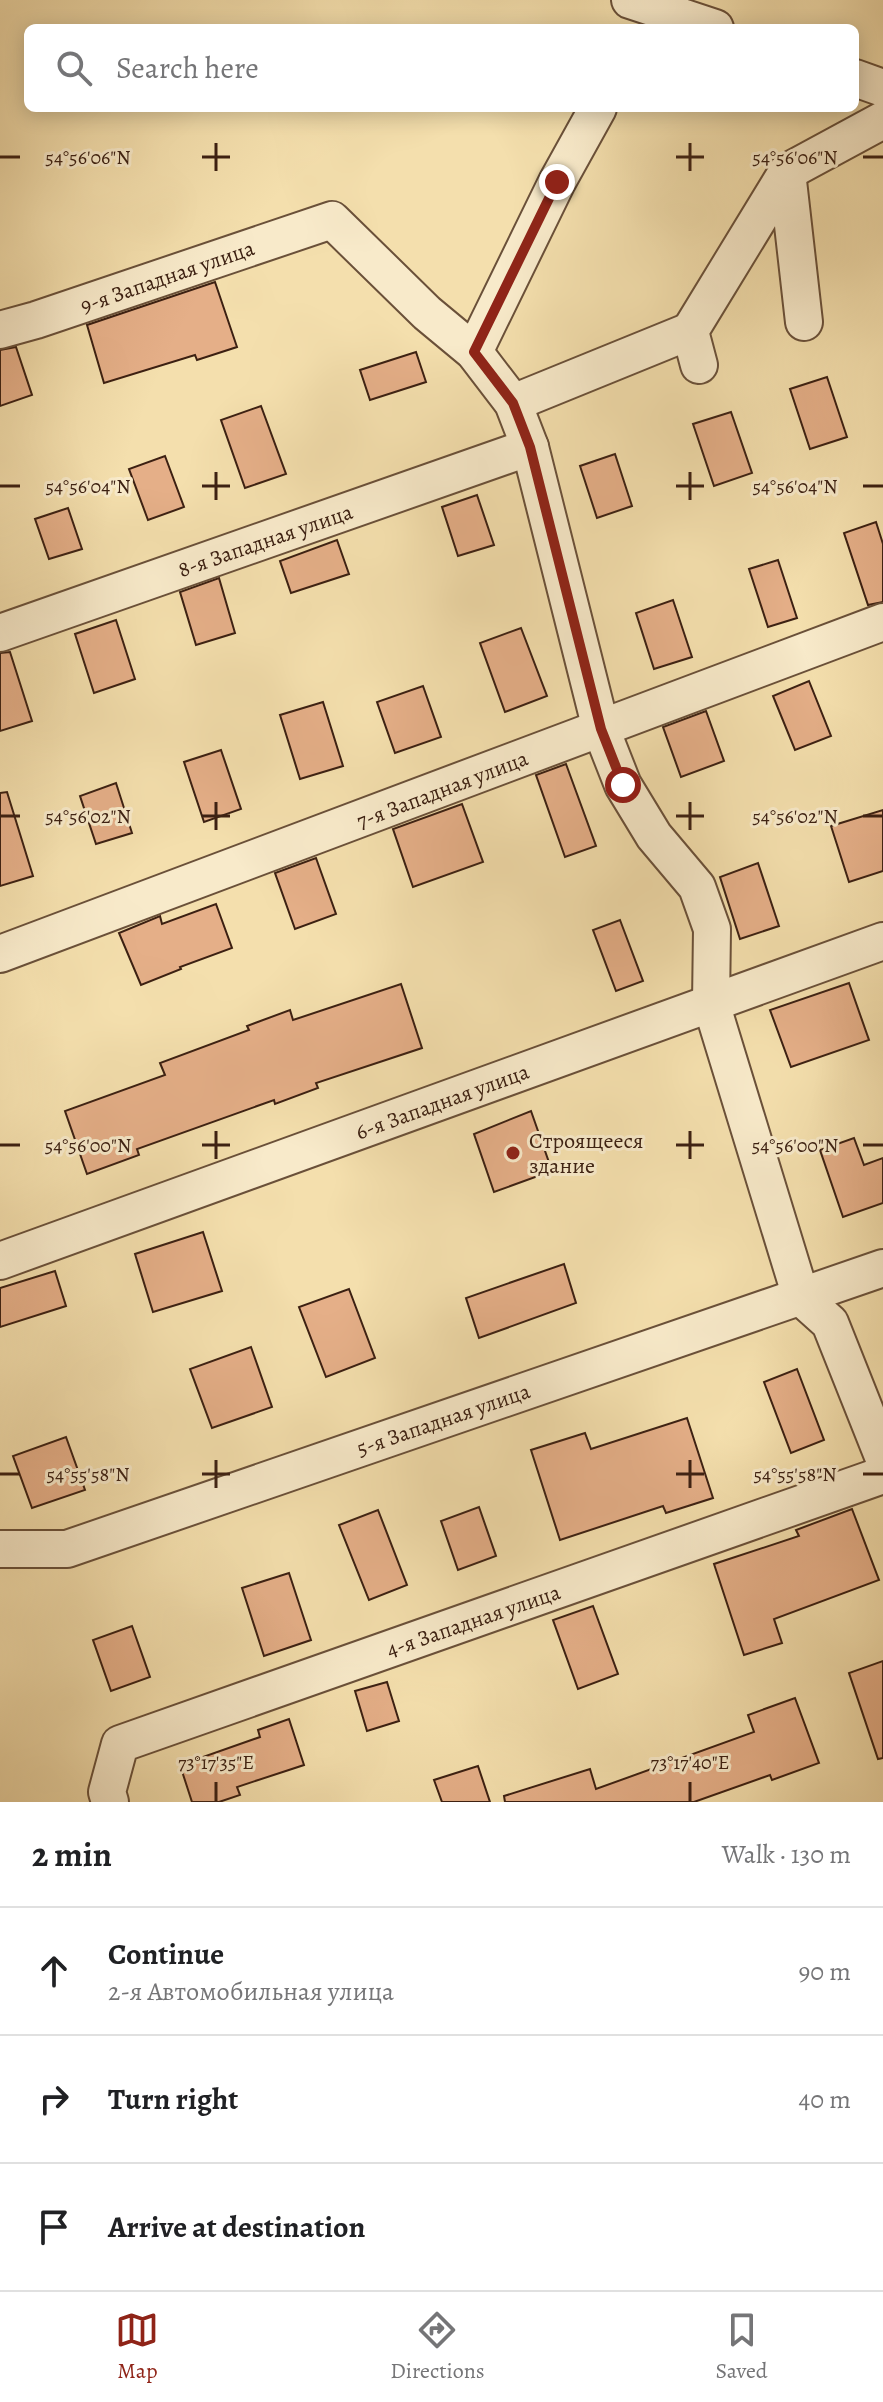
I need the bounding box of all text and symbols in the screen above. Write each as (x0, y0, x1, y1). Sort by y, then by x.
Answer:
search box (24, 24, 859, 112)
icon: search (52, 46, 96, 90)
text: Search here (116, 48, 259, 88)
text: 54°56'06"N (45, 144, 131, 171)
text: 54°56'06"N (752, 144, 838, 171)
route end (539, 164, 575, 200)
street label: 9-я Западная улица (76, 233, 259, 321)
text: 54°56'04"N (45, 473, 131, 500)
text: 54°56'04"N (752, 473, 838, 500)
street label: 8-я Западная улица (174, 497, 357, 585)
street label: 7-я Западная улица (352, 743, 533, 836)
route start (605, 767, 641, 803)
text: 54°56'02"N (45, 803, 131, 830)
text: 54°56'02"N (752, 803, 838, 830)
street label: 6-я Западная улица (352, 1056, 534, 1147)
place label: Строящееся здание (529, 1126, 643, 1181)
text: 54°56'00"N (45, 1132, 131, 1159)
text: 54°56'00"N (752, 1132, 838, 1159)
marker: Строящееся здание (504, 1144, 522, 1162)
street label: 5-я Западная улица (353, 1376, 535, 1464)
text: 54°55'58"N (46, 1461, 130, 1488)
text: 54°55'58"N (753, 1461, 837, 1488)
street label: 4-я Западная улица (382, 1577, 565, 1665)
text: 73°17'35"E (178, 1749, 254, 1776)
text: 73°17'40"E (650, 1749, 730, 1776)
text: 2 min (32, 1831, 112, 1878)
text: Walk · 130 m (722, 1837, 851, 1872)
text: Continue (108, 1934, 224, 1974)
icon: ahead (32, 1949, 76, 1993)
text: 90 m (799, 1954, 851, 1989)
text: 2-я Автомобильная улица (108, 1974, 394, 2009)
icon: right (32, 2077, 76, 2121)
text: Turn right (108, 2079, 238, 2119)
text: 40 m (799, 2082, 851, 2117)
icon: arrive (32, 2205, 76, 2249)
text: Arrive at destination (108, 2207, 365, 2247)
tab: Map (115, 2308, 159, 2386)
tab: Directions (390, 2308, 485, 2386)
tab: Saved (715, 2308, 768, 2386)

